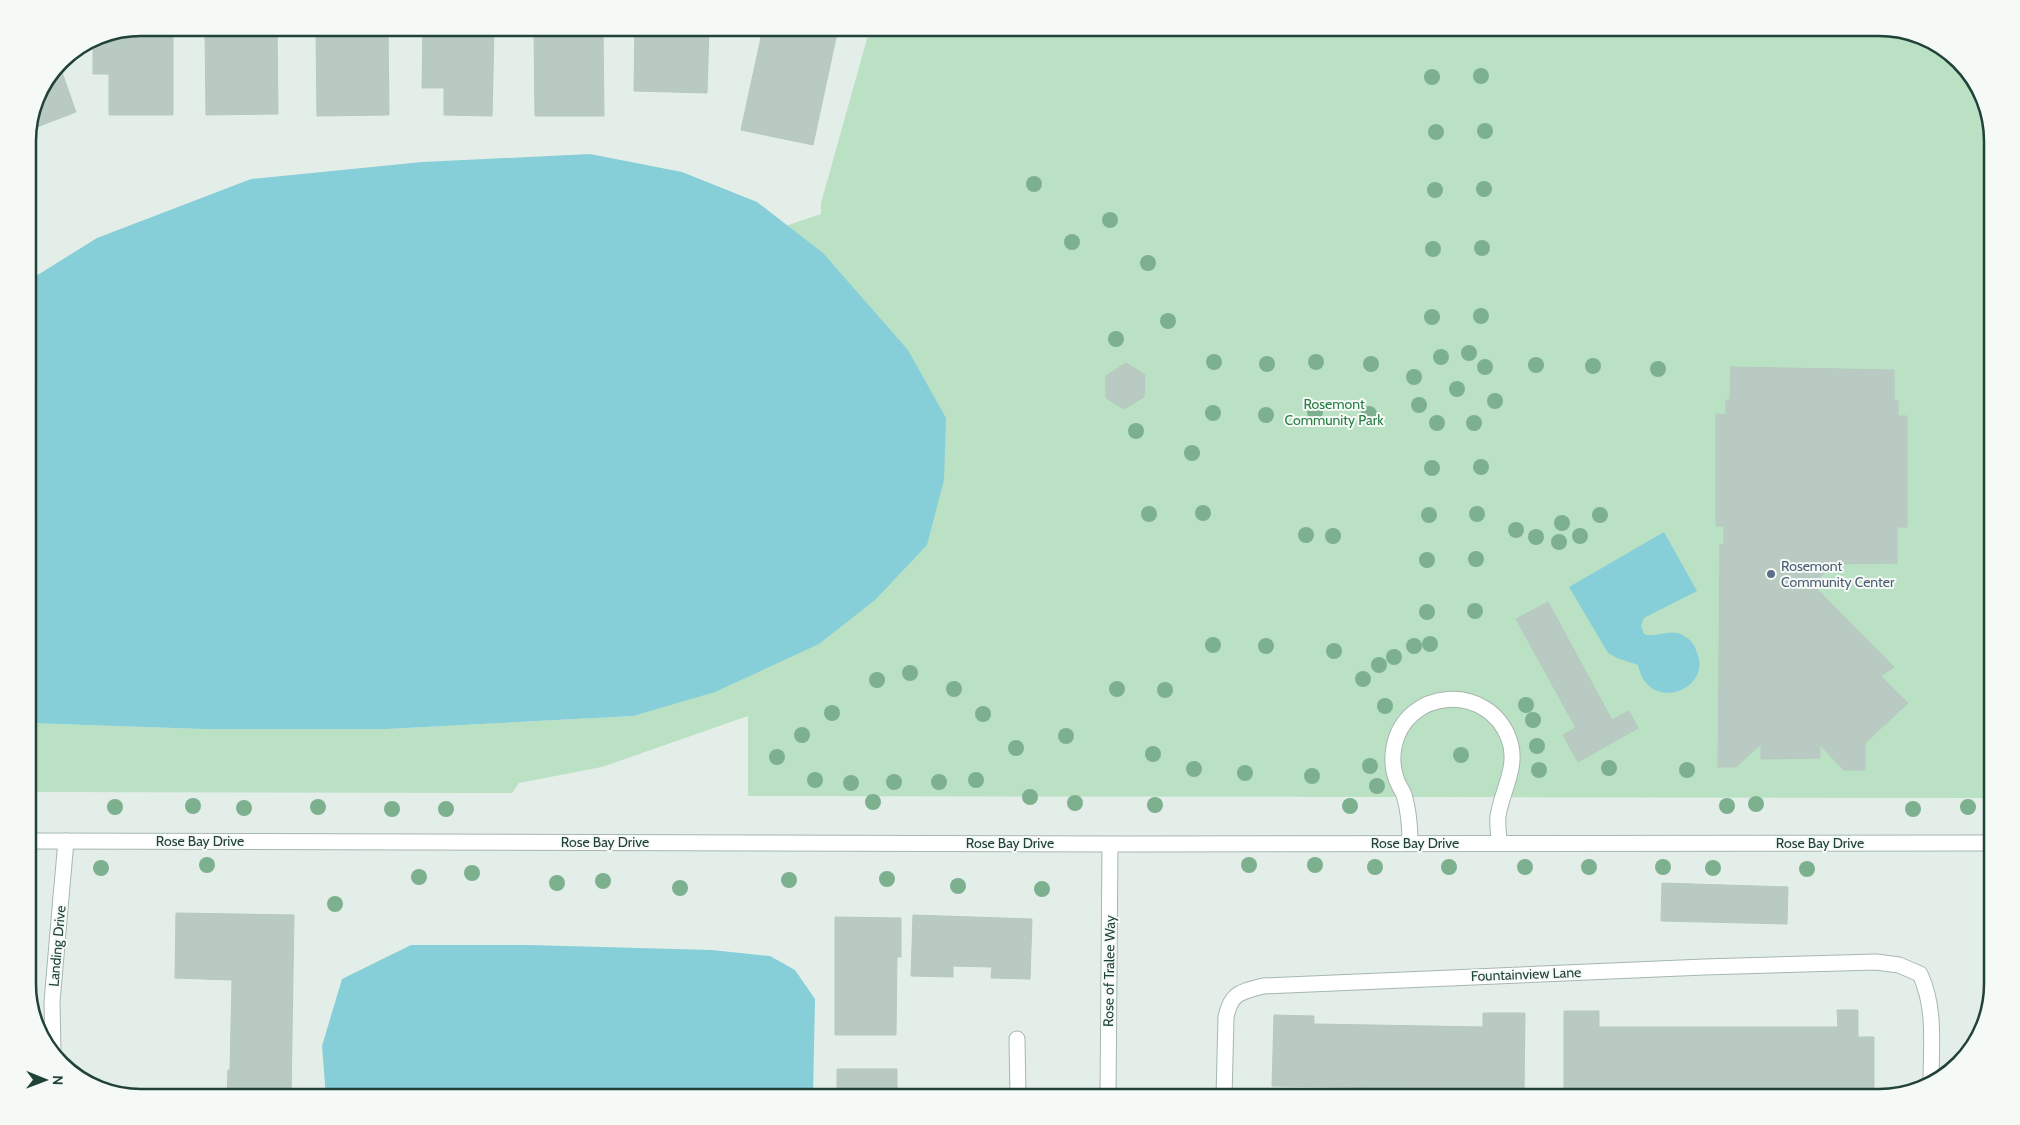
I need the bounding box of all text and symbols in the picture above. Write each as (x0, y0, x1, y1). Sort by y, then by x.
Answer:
park label: Rosemont Community Park (1285, 395, 1384, 429)
place label: Rosemont Community Center (1781, 557, 1895, 591)
marker: Rosemont Community Center (1765, 568, 1777, 580)
street label: Rose Bay Drive (156, 832, 244, 850)
street label: Rose Bay Drive (561, 833, 649, 851)
street label: Rose Bay Drive (966, 834, 1054, 852)
street label: Rose Bay Drive (1371, 834, 1459, 852)
street label: Rose Bay Drive (1776, 834, 1864, 852)
street label: Landing Drive (44, 905, 70, 987)
street label: Rose of Tralee Way (1099, 915, 1119, 1027)
street label: Fountainview Lane (1470, 963, 1582, 985)
north arrow (20, 1055, 70, 1105)
text: N (49, 1075, 67, 1085)

